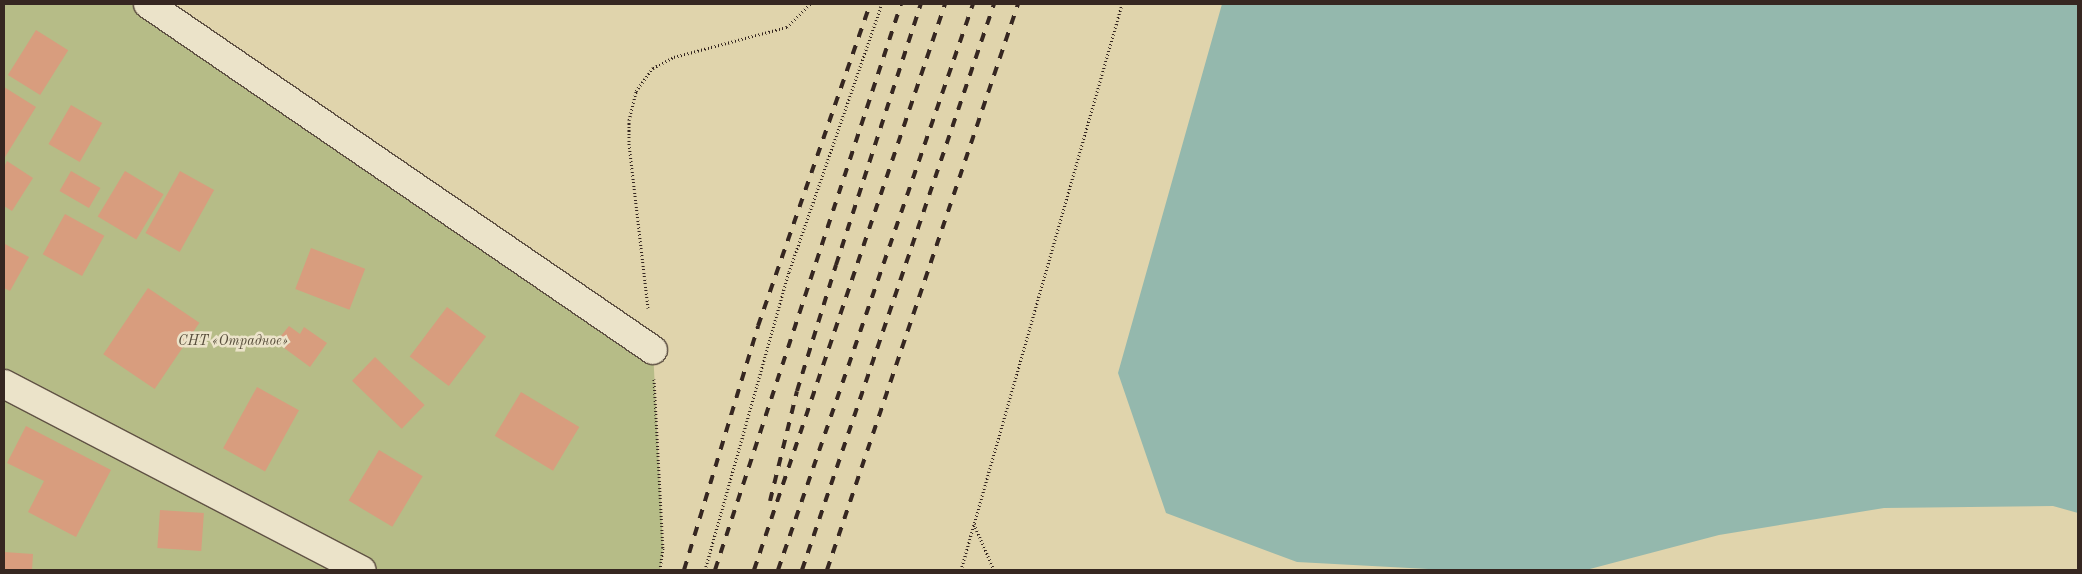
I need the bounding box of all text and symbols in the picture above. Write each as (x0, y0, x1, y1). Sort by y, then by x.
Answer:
park label: СНТ «Отрадное» (178, 333, 288, 349)

